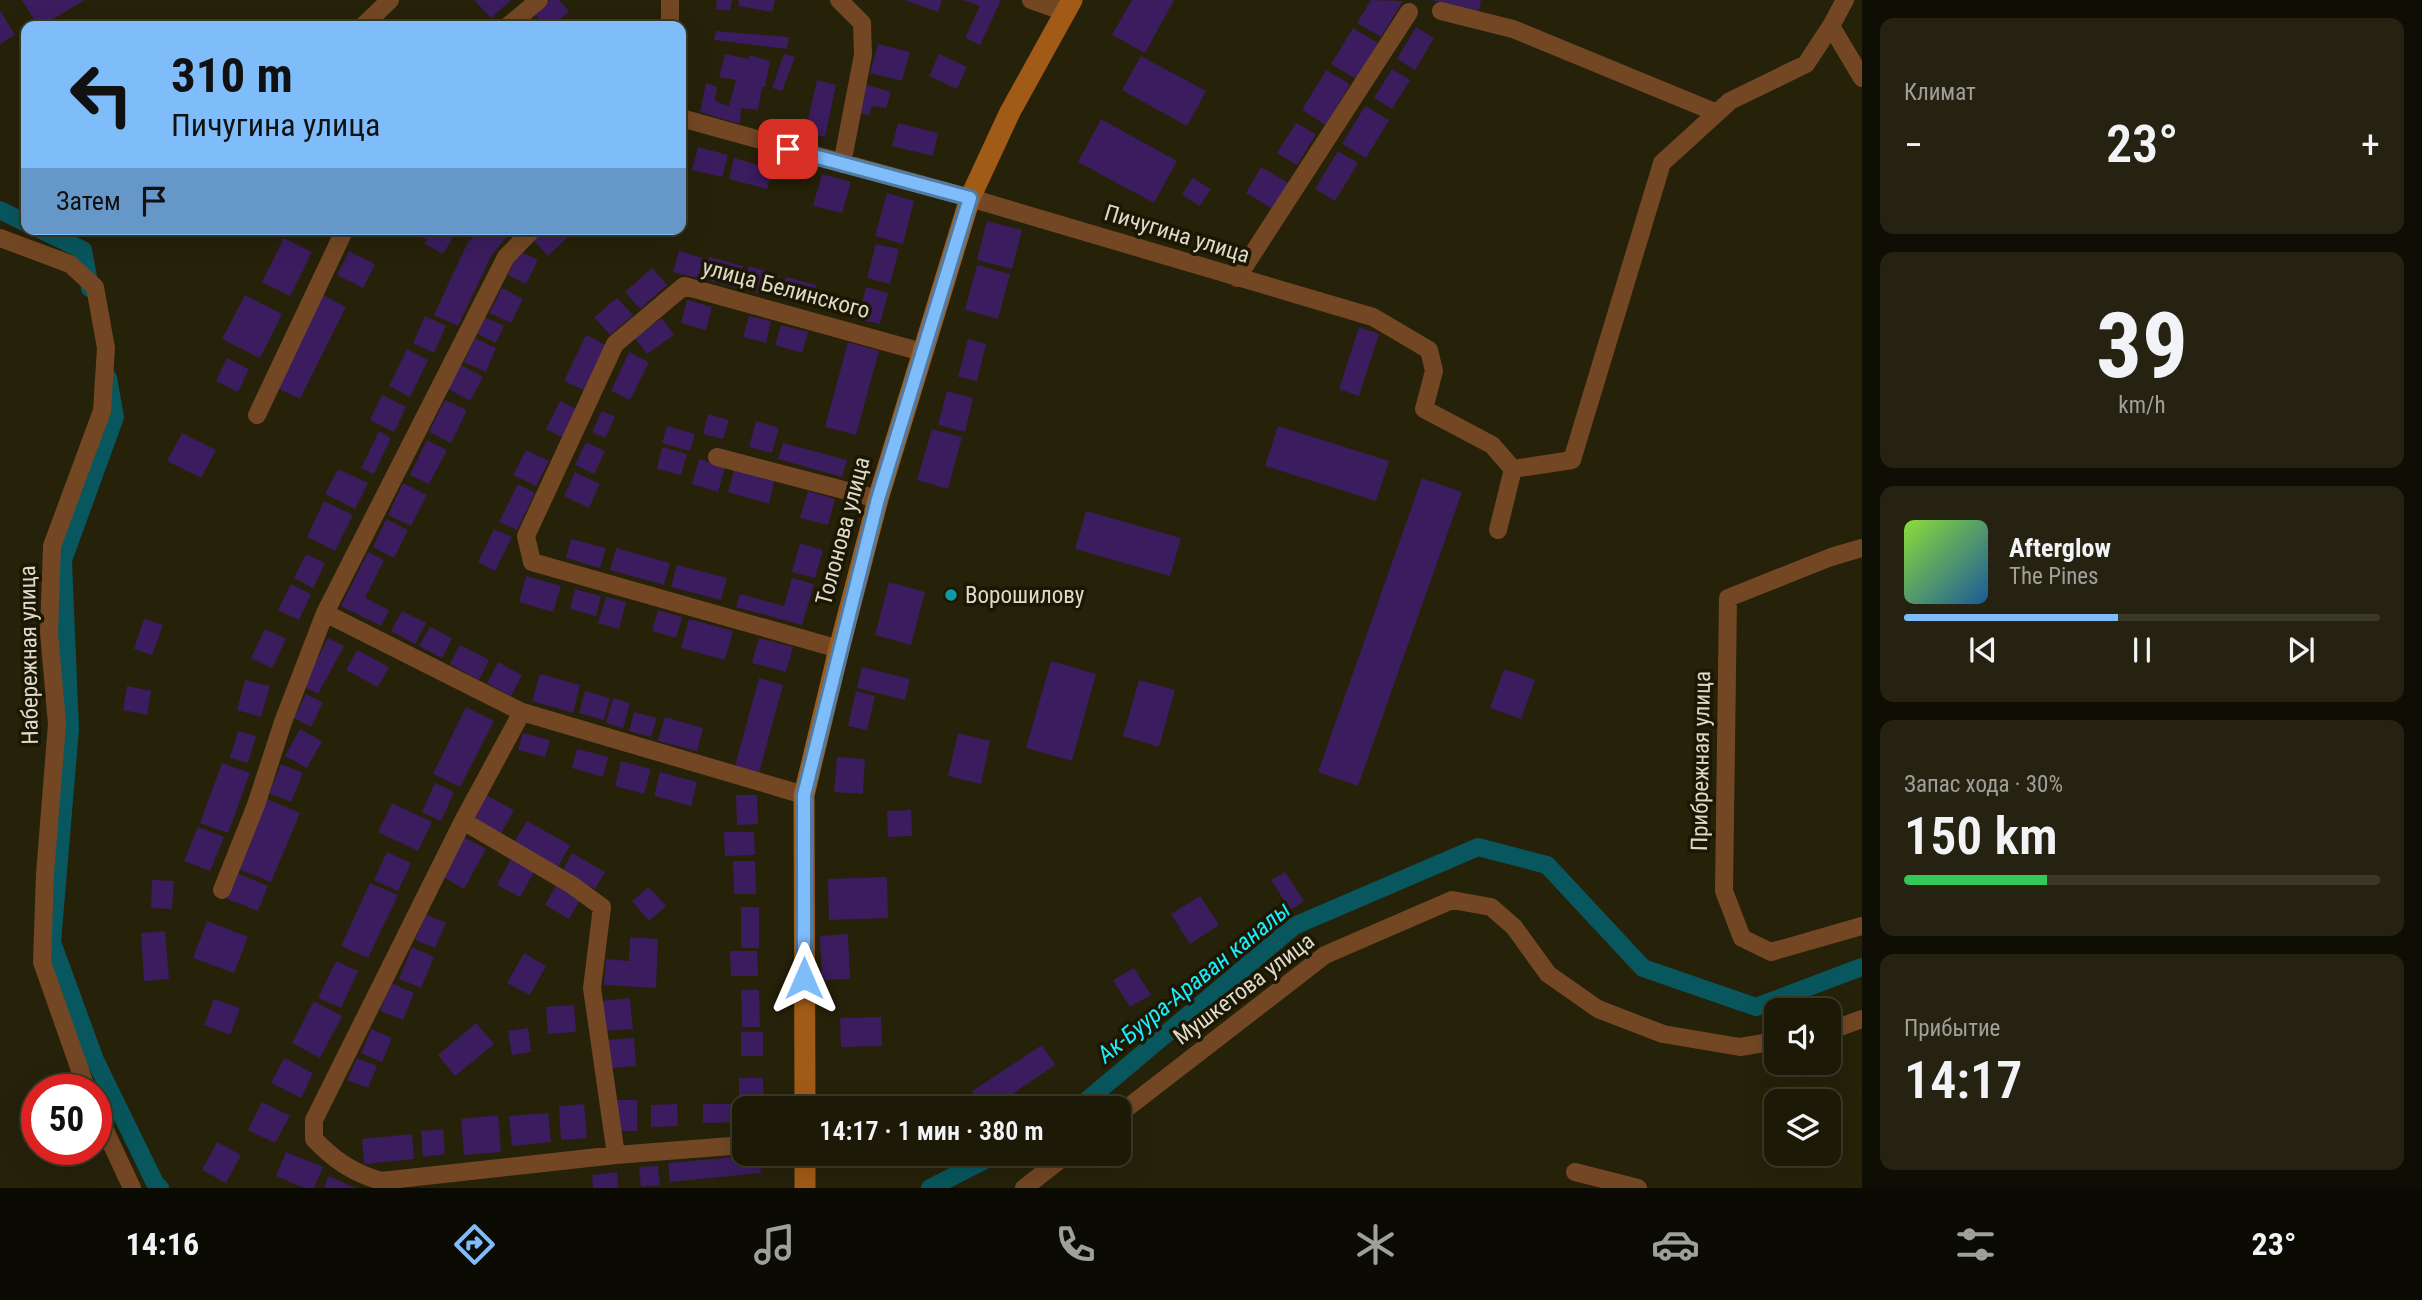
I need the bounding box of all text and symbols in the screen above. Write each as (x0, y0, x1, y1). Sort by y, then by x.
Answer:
text: 310 m (171, 47, 293, 104)
icon: left (56, 49, 147, 140)
text: Климат (1904, 79, 1976, 106)
text: Пичугина улица (171, 106, 380, 144)
text: 23° (2106, 114, 2178, 175)
pin (758, 119, 818, 179)
text: − (1904, 123, 1923, 167)
text: + (2361, 123, 2380, 167)
icon: arrive (769, 130, 807, 168)
icon: arrive (135, 182, 173, 220)
text: Затем (56, 186, 121, 216)
street label: Пичугина улица (1101, 199, 1253, 269)
street label: улица Белинского (699, 254, 873, 324)
text: 39 (2096, 293, 2188, 399)
text: km/h (2118, 392, 2166, 419)
street label: Толонова улица (810, 454, 876, 608)
text: Afterglow (2009, 533, 2111, 563)
text: The Pines (2009, 563, 2099, 590)
street label: Набережная улица (14, 565, 44, 745)
place label: Ворошилову (965, 582, 1085, 609)
marker: Ворошилову (943, 587, 959, 603)
icon: previous (1964, 631, 2002, 669)
icon: pause (2123, 631, 2161, 669)
icon: next (2282, 631, 2320, 669)
street label: Прибрежная улица (1686, 671, 1716, 851)
text: Запас хода · 30% (1904, 771, 2063, 798)
text: 150 km (1904, 806, 2058, 867)
water label: Ак-Буура-Араван каналы (1091, 895, 1296, 1069)
street label: Мушкетова улица (1168, 927, 1320, 1051)
position arrow (767, 941, 841, 1015)
map controls (1764, 998, 1841, 1166)
button: sound (1764, 998, 1841, 1075)
text: Прибытие (1904, 1015, 2000, 1042)
text: 14:17 (1904, 1050, 2022, 1111)
speed limit sign: 50 (21, 1074, 112, 1165)
button: layers (1764, 1089, 1841, 1166)
text: 14:17 · 1 мин · 380 m (819, 1116, 1044, 1146)
icon: directions (450, 1220, 499, 1269)
icon: music (750, 1220, 799, 1269)
icon: phone (1051, 1220, 1100, 1269)
icon: climate (1351, 1220, 1400, 1269)
icon: car (1651, 1220, 1700, 1269)
icon: filters (1951, 1220, 2000, 1269)
text: 14:16 (126, 1225, 199, 1263)
text: 23° (2252, 1225, 2296, 1263)

